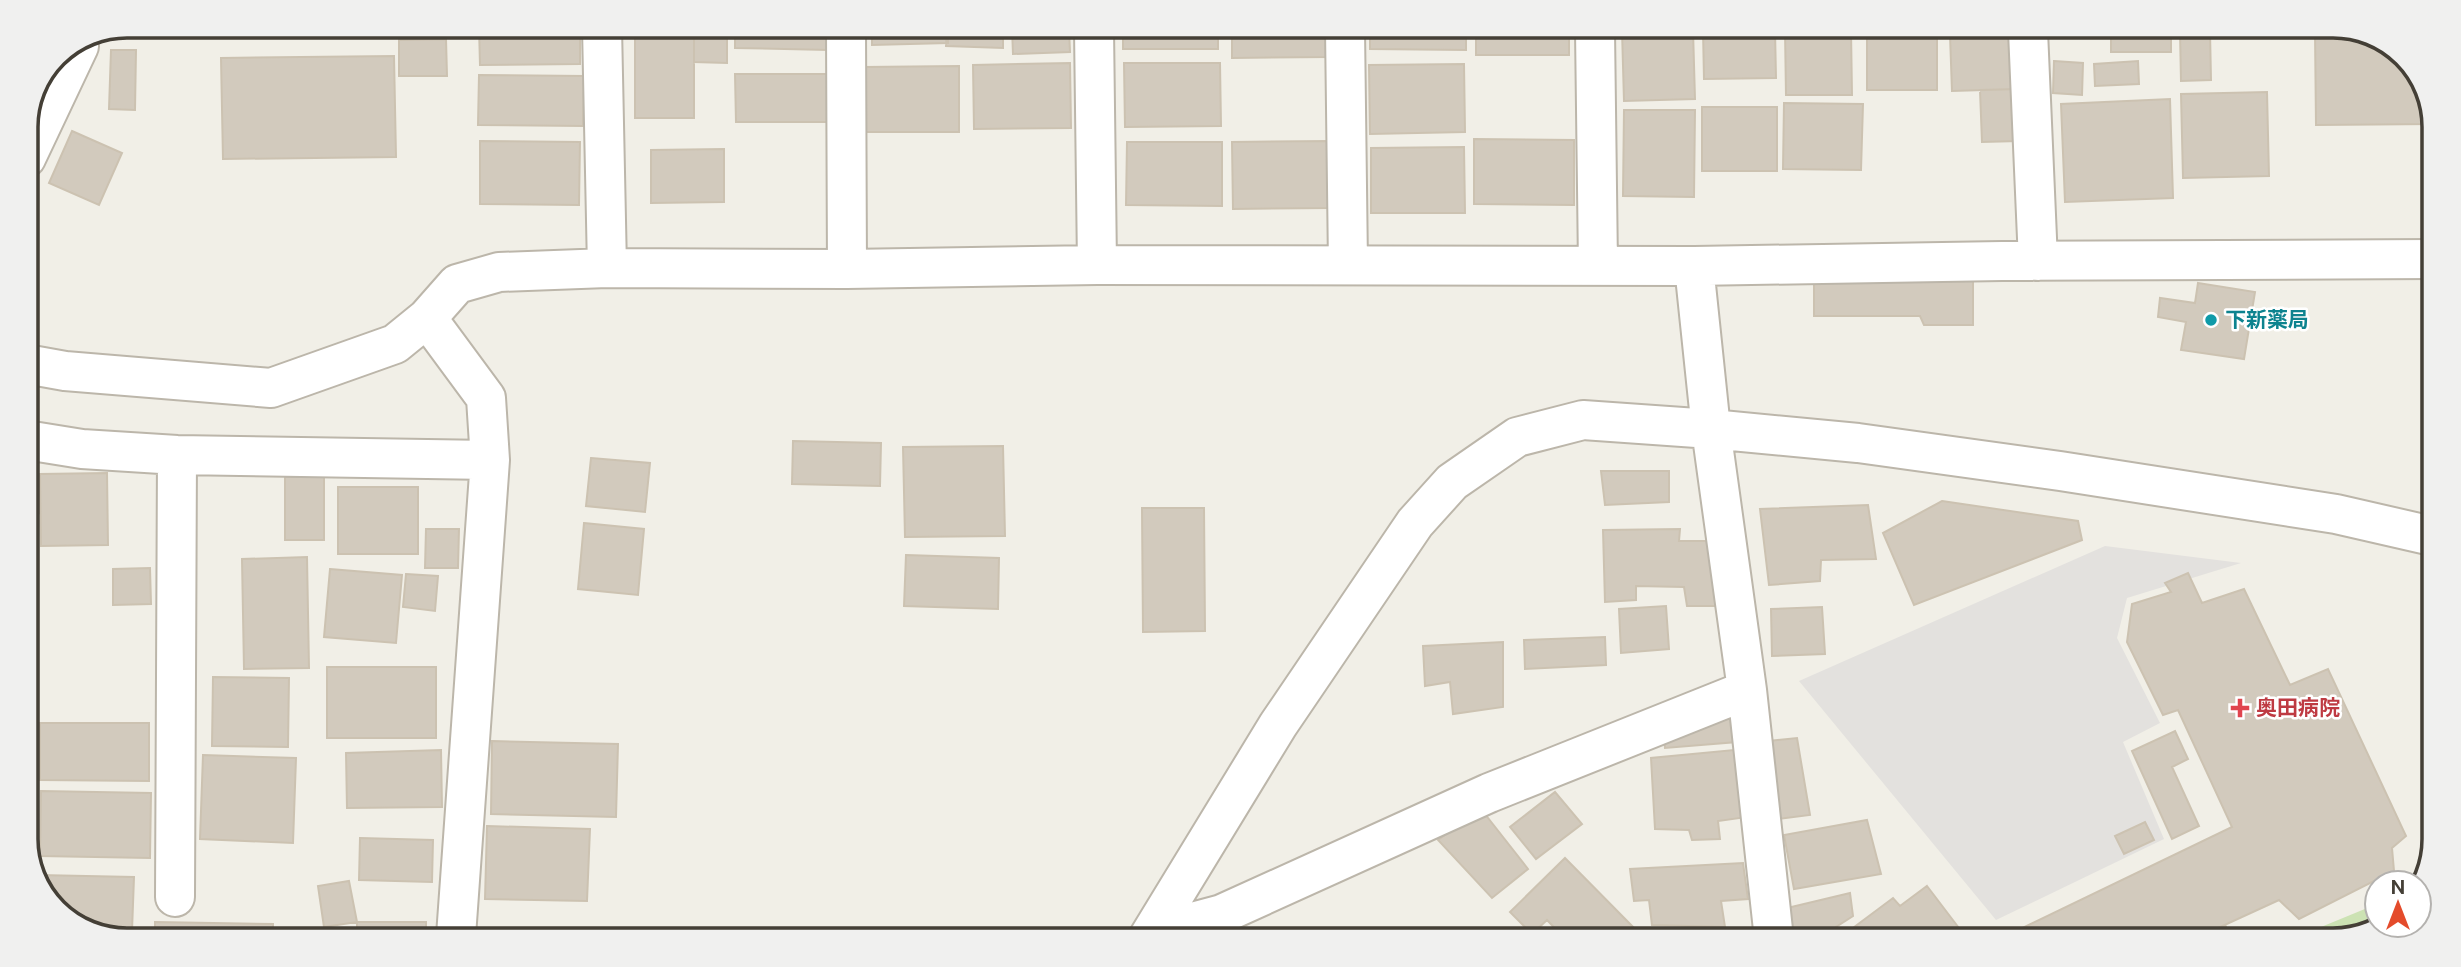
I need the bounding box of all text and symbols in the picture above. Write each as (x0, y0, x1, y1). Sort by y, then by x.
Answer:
place label: 下新薬局 (2225, 307, 2309, 332)
marker: 下新薬局 (2203, 312, 2219, 328)
place label: 奥田病院 (2256, 695, 2340, 720)
marker: 奥田病院 (2230, 698, 2250, 718)
north arrow (2363, 869, 2433, 939)
text: N (2391, 876, 2405, 898)

